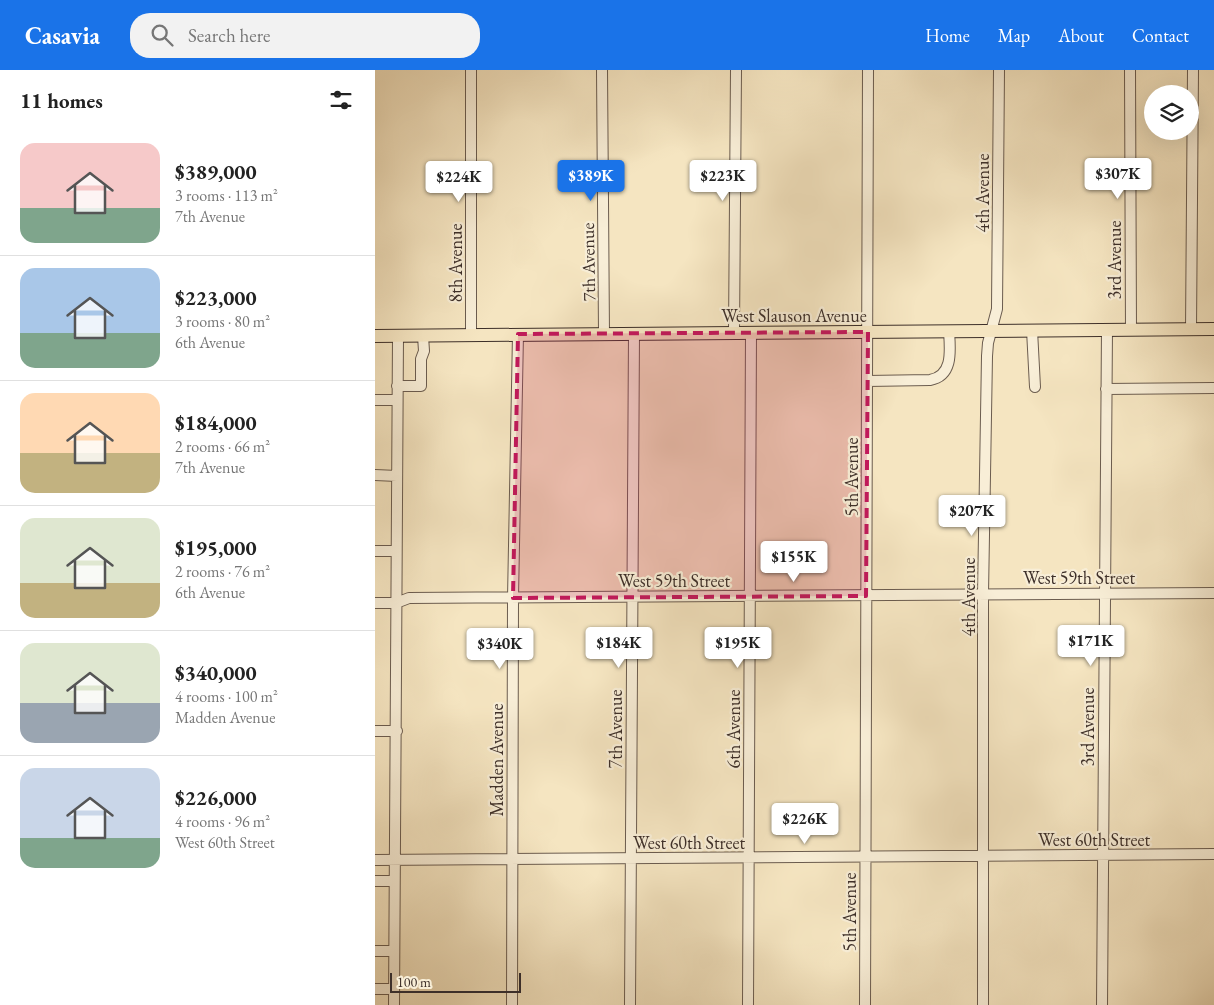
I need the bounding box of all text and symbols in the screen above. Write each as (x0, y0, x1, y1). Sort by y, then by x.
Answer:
search box (130, 13, 480, 58)
text: Casavia (25, 20, 100, 51)
icon: search (148, 21, 176, 49)
text: Search here (188, 23, 270, 48)
text: Home (925, 24, 970, 47)
text: Map (998, 24, 1030, 47)
text: About (1058, 24, 1104, 47)
text: Contact (1132, 24, 1189, 47)
map controls (1144, 85, 1199, 140)
button: layers (1144, 85, 1199, 140)
icon: filters (327, 86, 355, 114)
text: 11 homes (20, 87, 103, 114)
street label: 4th Avenue (971, 154, 994, 232)
text: $389,000 (175, 158, 257, 185)
pin: $307K (1083, 158, 1153, 200)
pin: $224K (424, 160, 494, 203)
pin: $389K (556, 160, 626, 202)
pin: $223K (688, 160, 758, 202)
icon: home (60, 163, 120, 223)
text: $307K (1096, 163, 1140, 184)
text: $389K (569, 165, 613, 186)
text: $223K (701, 165, 745, 186)
text: $224K (437, 166, 481, 187)
text: 3 rooms · 113 m² (175, 185, 278, 206)
text: 7th Avenue (175, 206, 245, 227)
street label: 3rd Avenue (1103, 220, 1126, 300)
street label: 7th Avenue (576, 222, 600, 302)
street label: 8th Avenue (444, 224, 467, 302)
text: $223,000 (175, 284, 257, 311)
icon: home (60, 288, 120, 348)
street label: West Slauson Avenue (721, 304, 867, 327)
text: 3 rooms · 80 m² (175, 311, 270, 332)
text: 6th Avenue (175, 332, 245, 353)
text: $184,000 (175, 409, 257, 436)
icon: home (60, 413, 120, 473)
text: 2 rooms · 66 m² (175, 436, 270, 457)
street label: 5th Avenue (840, 438, 863, 516)
text: 7th Avenue (175, 457, 245, 478)
pin: $207K (937, 494, 1007, 537)
text: $207K (950, 500, 994, 521)
text: $195,000 (175, 534, 257, 561)
icon: home (60, 538, 120, 598)
pin: $155K (759, 540, 829, 583)
text: $155K (772, 546, 816, 567)
street label: 4th Avenue (957, 558, 980, 636)
text: 2 rooms · 76 m² (175, 561, 270, 582)
street label: West 59th Street (1023, 566, 1135, 589)
street label: West 59th Street (618, 569, 730, 592)
text: 6th Avenue (175, 582, 245, 603)
pin: $171K (1056, 624, 1126, 667)
pin: $184K (584, 626, 654, 669)
pin: $195K (703, 626, 773, 669)
pin: $340K (465, 628, 535, 670)
text: $171K (1069, 630, 1113, 651)
text: $184K (597, 632, 641, 653)
text: $195K (716, 632, 760, 653)
text: $340K (478, 633, 522, 654)
text: $340,000 (175, 659, 257, 686)
icon: home (60, 663, 120, 723)
text: 4 rooms · 100 m² (175, 686, 278, 707)
street label: 3rd Avenue (1076, 687, 1099, 767)
street label: 7th Avenue (604, 690, 627, 768)
street label: 6th Avenue (722, 690, 745, 768)
street label: Madden Avenue (485, 703, 508, 817)
text: Madden Avenue (175, 707, 275, 728)
text: $226,000 (175, 784, 257, 811)
icon: home (60, 788, 120, 848)
pin: $226K (770, 802, 840, 845)
text: $226K (783, 808, 827, 829)
text: 4 rooms · 96 m² (175, 811, 270, 832)
street label: West 60th Street (1038, 828, 1150, 851)
street label: West 60th Street (633, 831, 745, 854)
text: West 60th Street (175, 832, 275, 853)
street label: 5th Avenue (838, 873, 861, 951)
scale bar (390, 970, 521, 993)
text: 100 m (397, 973, 431, 991)

